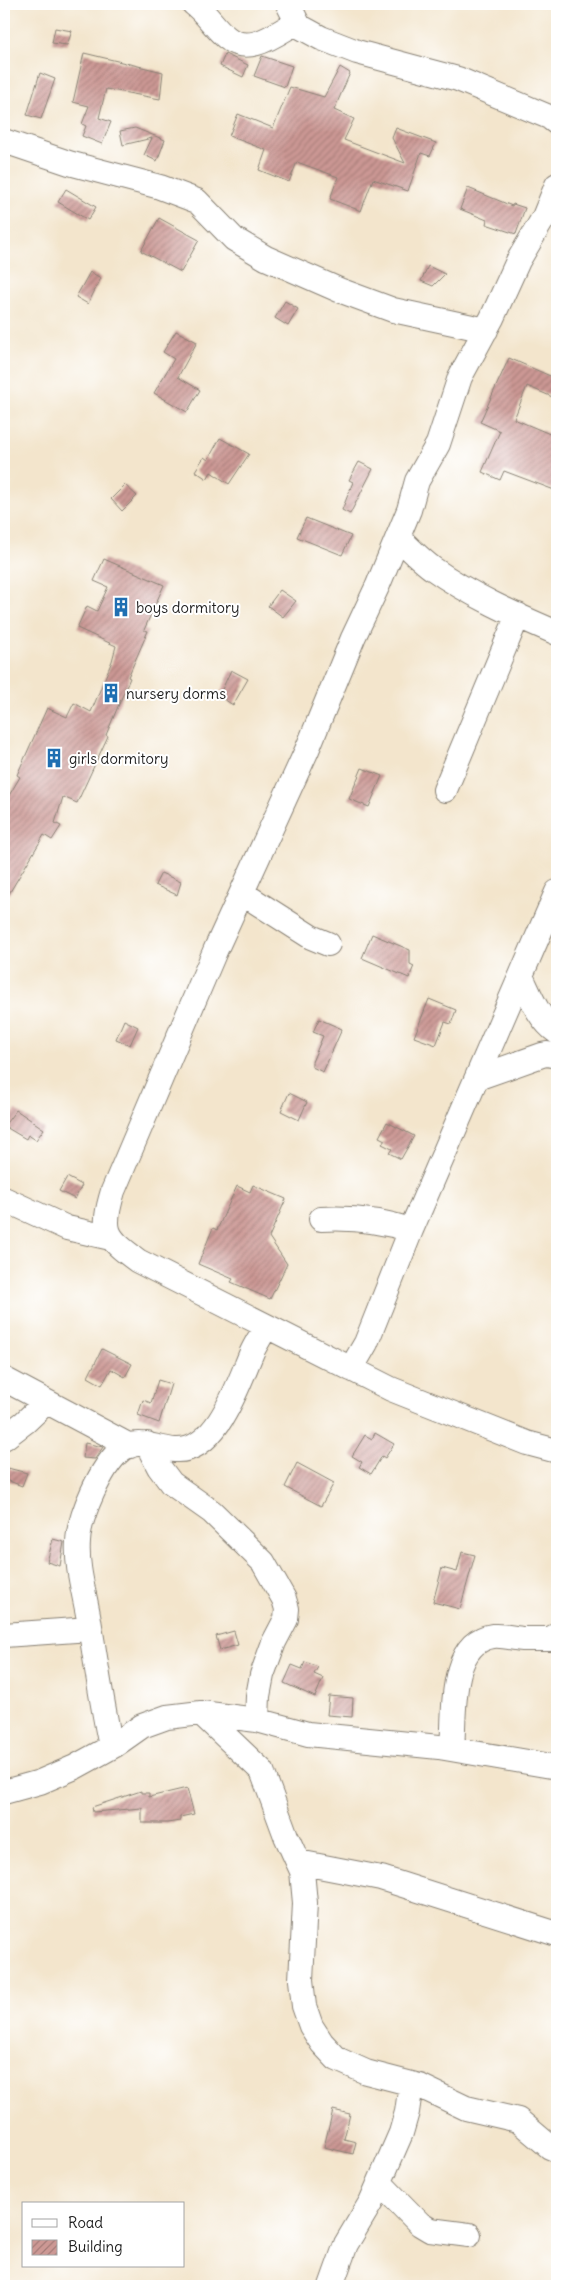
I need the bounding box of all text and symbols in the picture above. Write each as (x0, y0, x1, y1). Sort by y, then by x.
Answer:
building icon: boys dormitory (110, 596, 132, 618)
place label: boys dormitory (136, 598, 240, 617)
building icon: nursery dorms (100, 682, 122, 704)
place label: nursery dorms (126, 684, 226, 703)
building icon: girls dormitory (43, 747, 65, 769)
place label: girls dormitory (69, 749, 169, 768)
legend (22, 2202, 185, 2268)
text: Road (68, 2213, 103, 2232)
text: Building (68, 2237, 123, 2256)

